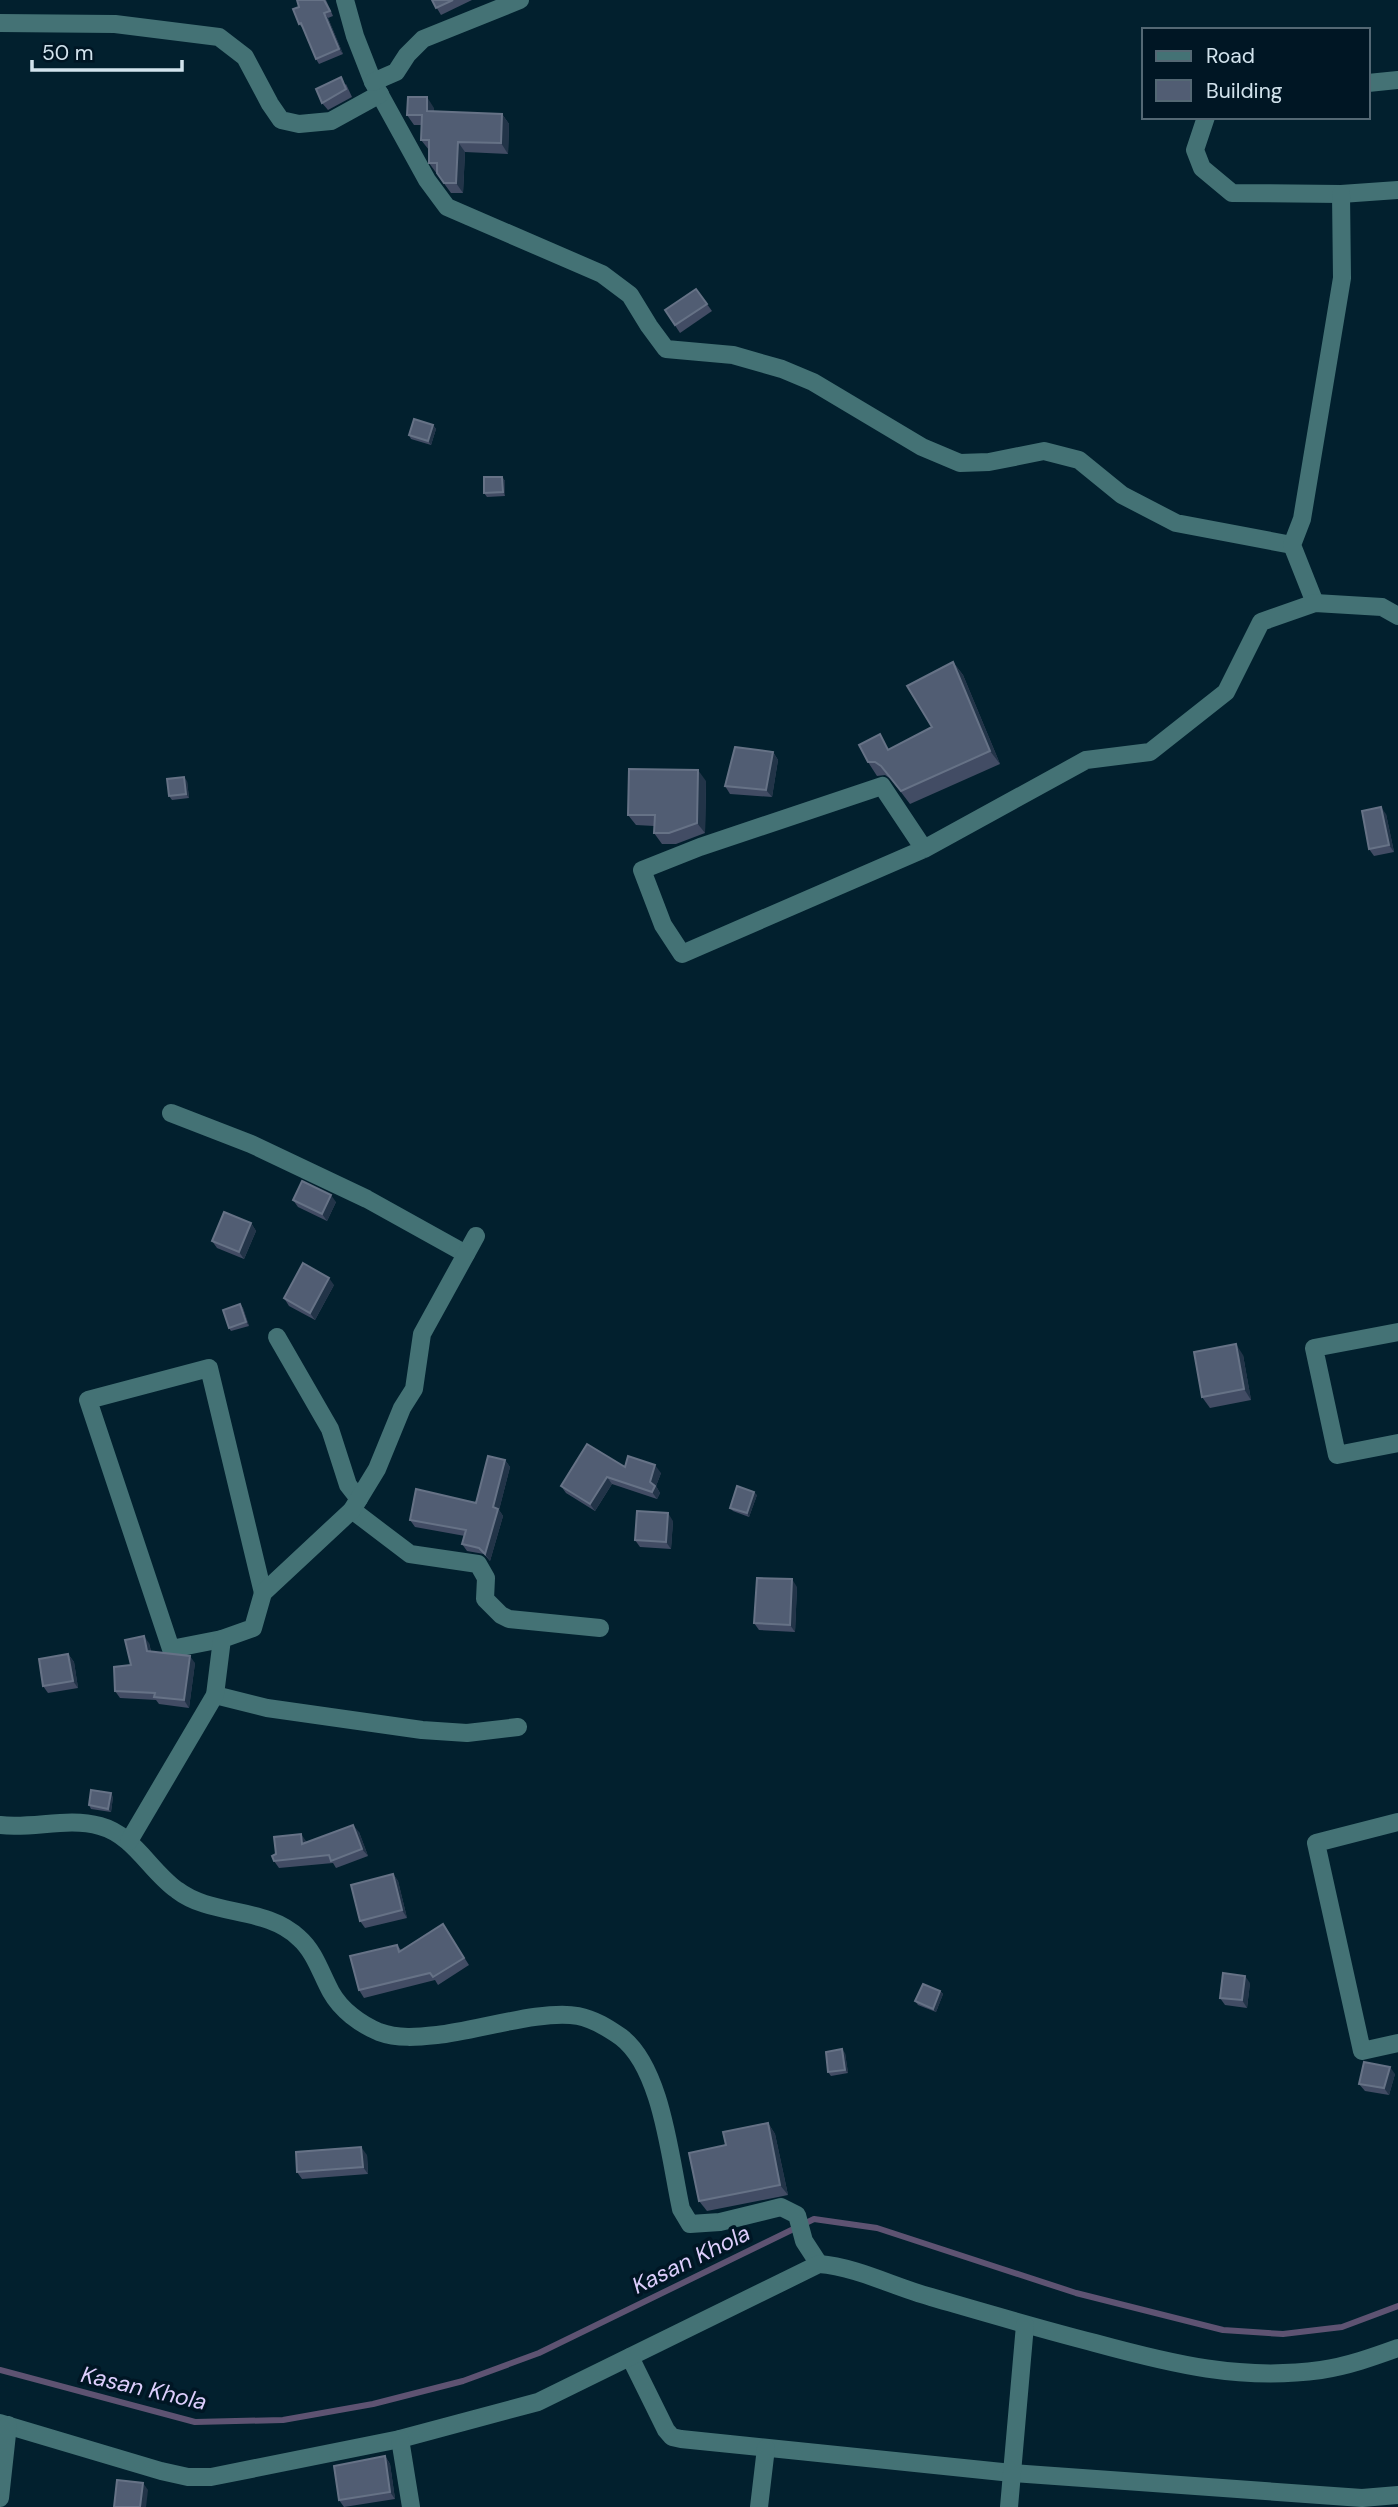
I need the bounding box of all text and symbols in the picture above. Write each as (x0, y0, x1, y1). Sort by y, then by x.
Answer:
scale bar (32, 28, 182, 72)
legend (1142, 28, 1370, 119)
text: 50 m (42, 39, 93, 67)
text: Road (1206, 42, 1255, 70)
text: Building (1206, 77, 1283, 105)
water label: Kasan Khola (627, 2217, 755, 2301)
water label: Kasan Khola (78, 2359, 210, 2417)

